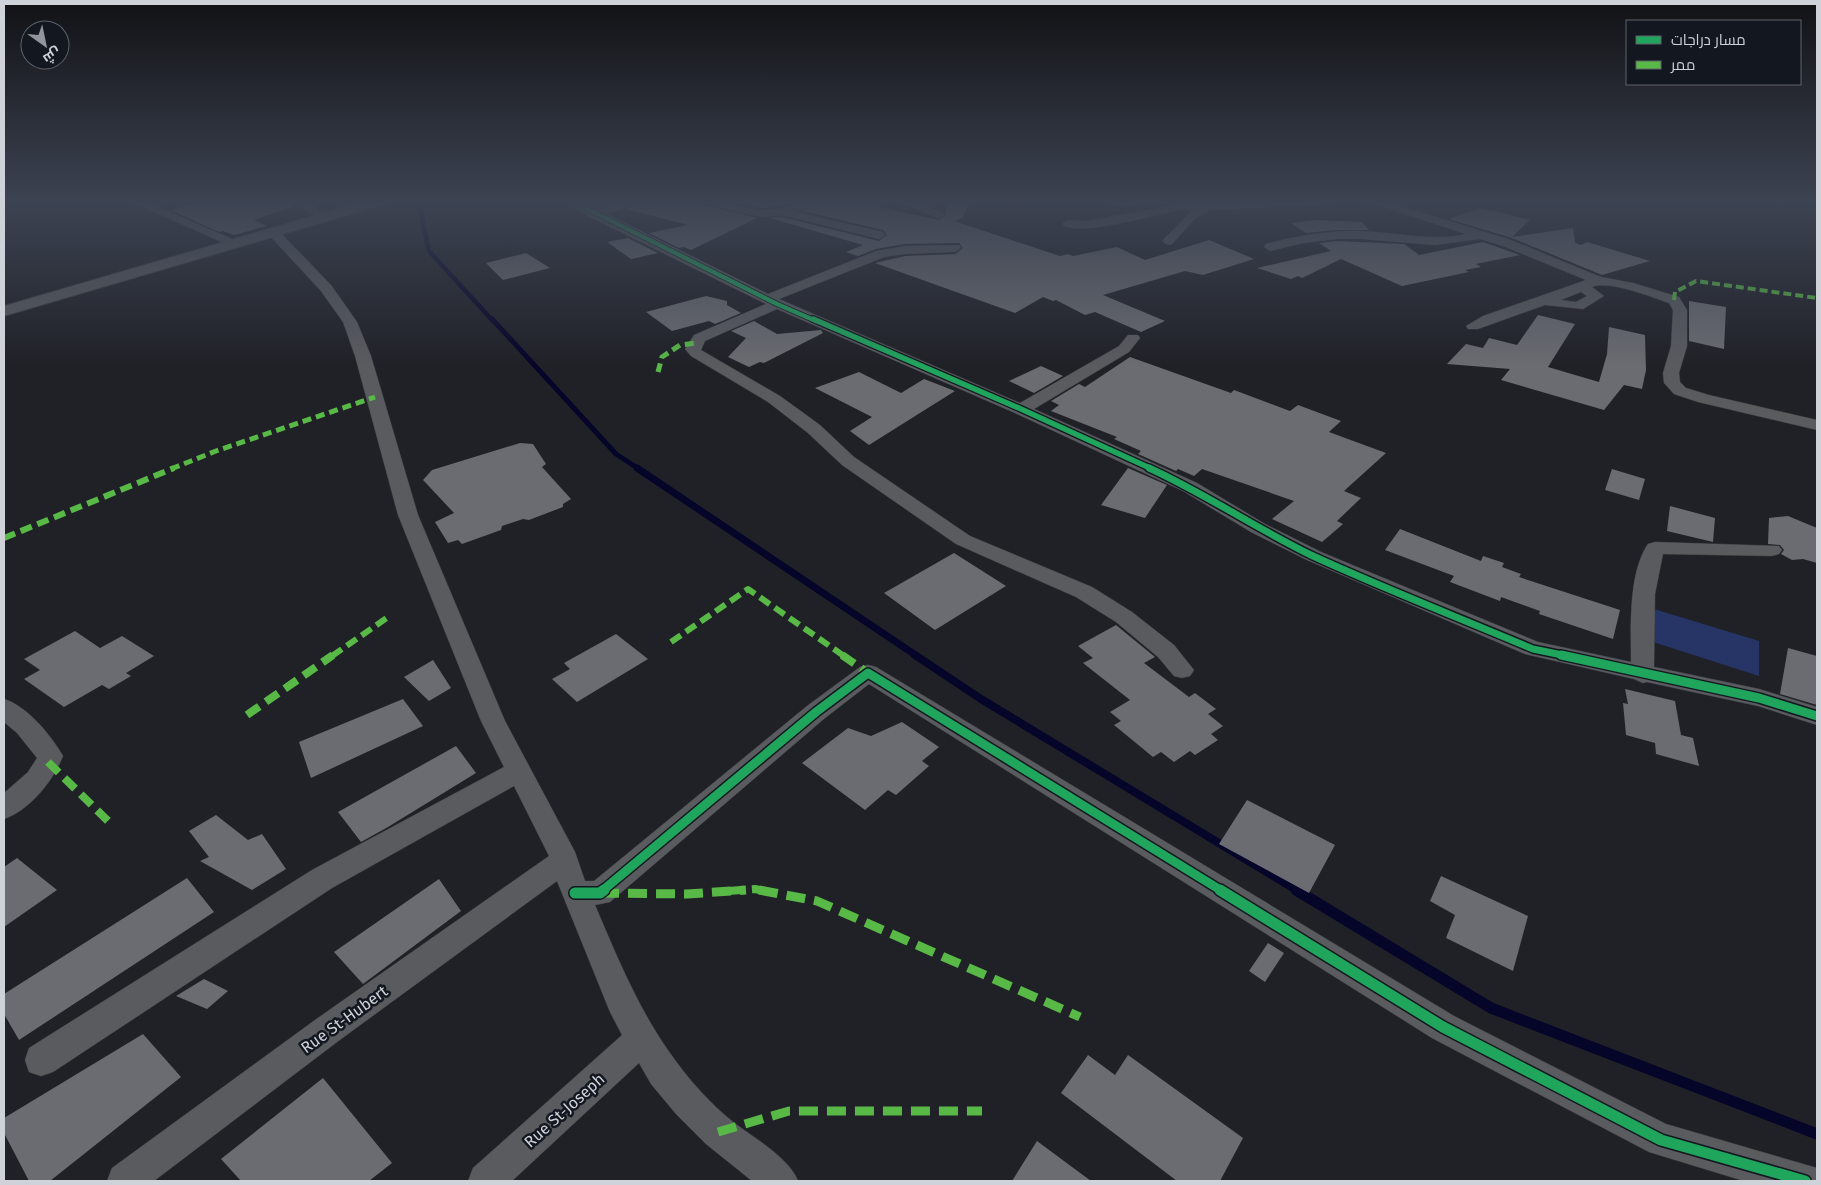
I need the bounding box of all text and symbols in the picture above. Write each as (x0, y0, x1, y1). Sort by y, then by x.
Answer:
north arrow (20, 20, 70, 70)
legend (1626, 20, 1801, 85)
text: مسار دراجات (1671, 31, 1746, 49)
text: ش (40, 43, 64, 68)
text: ممر (1670, 56, 1695, 74)
street label: Rue St-Hubert (297, 981, 392, 1057)
street label: Rue St-Joseph (520, 1069, 608, 1151)

